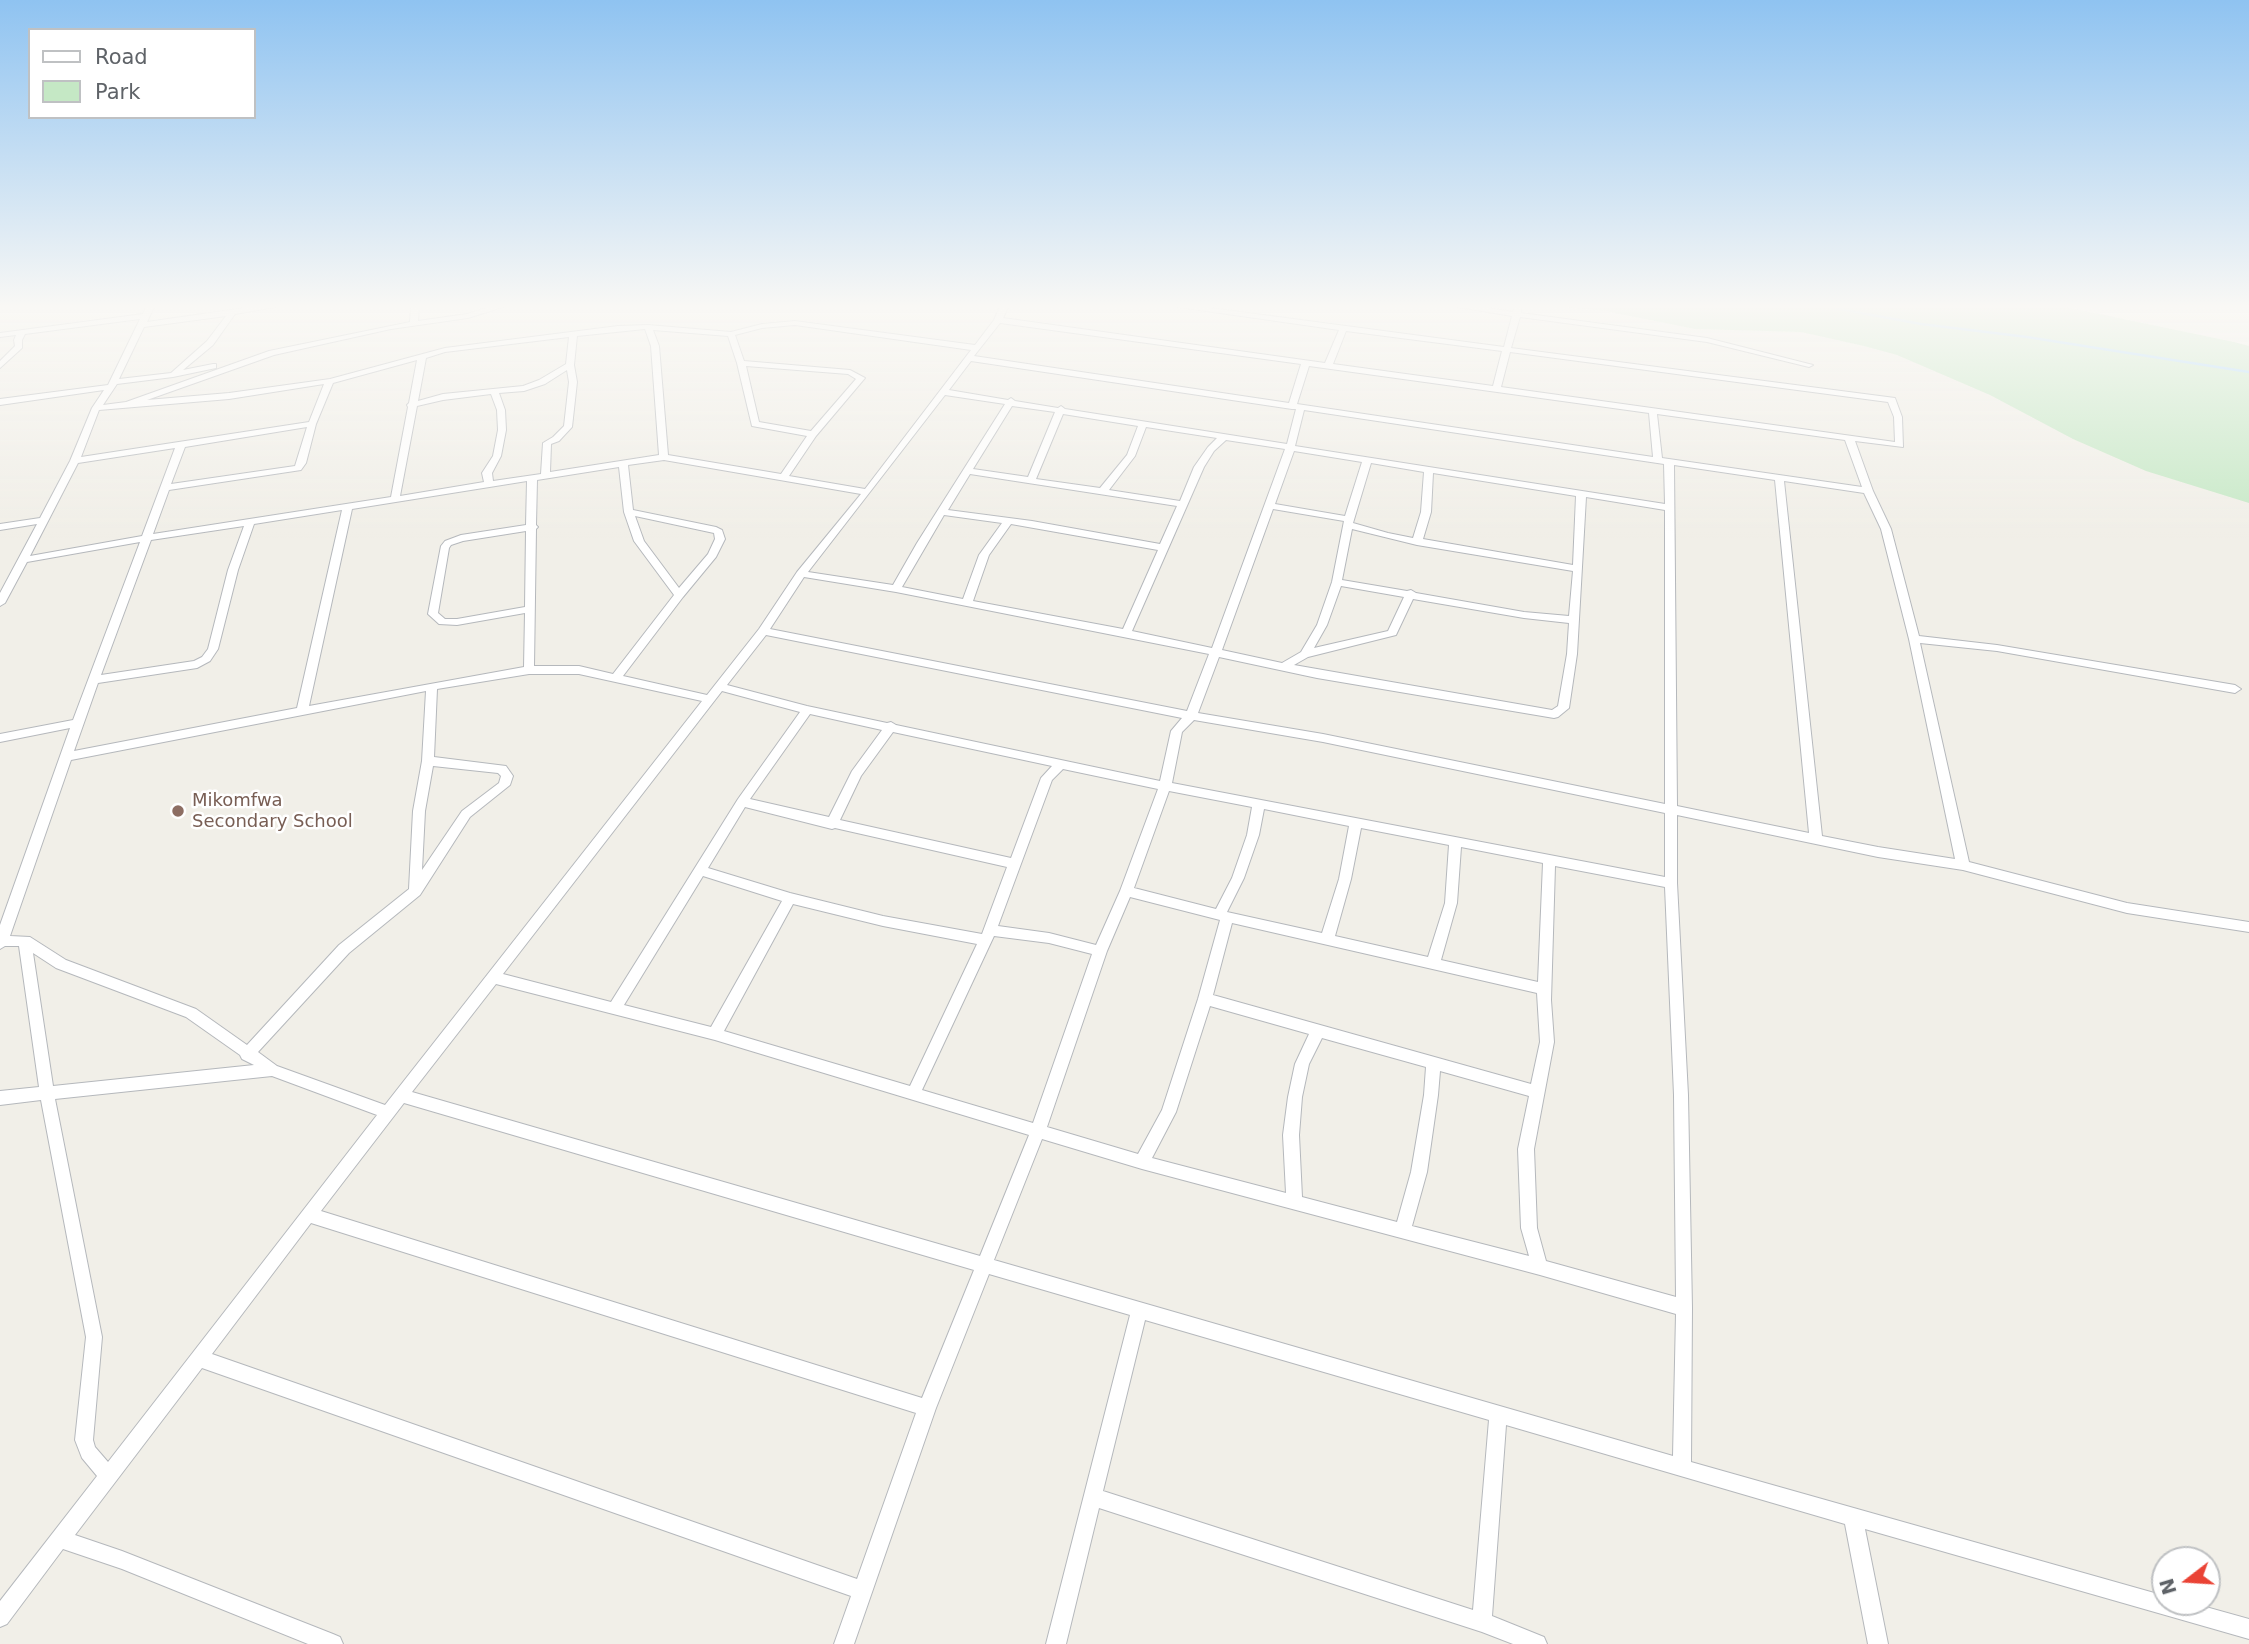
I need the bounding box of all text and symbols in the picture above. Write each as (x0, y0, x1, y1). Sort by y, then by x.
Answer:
legend (28, 28, 256, 119)
text: Road (95, 45, 148, 69)
text: Park (95, 80, 140, 104)
place label: Mikomfwa Secondary School (192, 790, 353, 832)
marker: Mikomfwa Secondary School (170, 803, 186, 819)
north arrow (2151, 1546, 2221, 1616)
text: N (2155, 1576, 2181, 1597)

